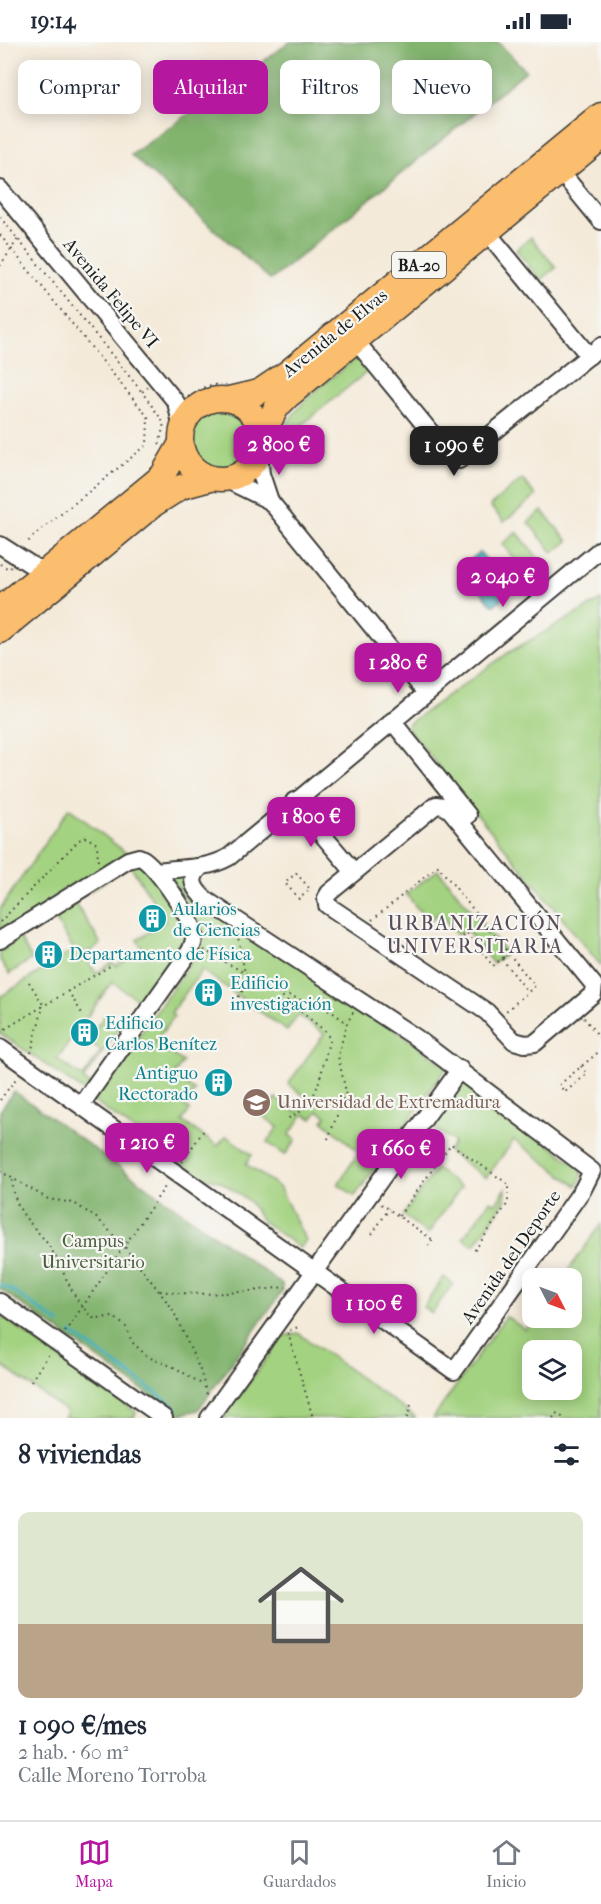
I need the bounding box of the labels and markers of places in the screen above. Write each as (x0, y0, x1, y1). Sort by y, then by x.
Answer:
pin: 2 800 € (224, 425, 334, 476)
pin: 1 090 € (399, 426, 509, 477)
pin: 2 040 € (448, 557, 558, 608)
pin: 1 280 € (343, 643, 453, 694)
pin: 1 800 € (256, 797, 366, 848)
place label: Aularios de Ciencias (172, 899, 261, 941)
building icon: Aularios de Ciencias (136, 903, 168, 935)
building icon: Departamento de Física (32, 938, 64, 970)
place label: Departamento de Física (69, 944, 252, 965)
place label: Edificio investigación (230, 973, 332, 1015)
building icon: Edificio investigación (193, 977, 225, 1009)
place label: Edificio Carlos Benítez (105, 1013, 217, 1055)
building icon: Edificio Carlos Benítez (68, 1017, 100, 1049)
place label: Antiguo Rectorado (118, 1063, 198, 1105)
building icon: Antiguo Rectorado (203, 1067, 235, 1099)
school or university icon: Universidad de Extremadura (240, 1086, 272, 1118)
place label: Universidad de Extremadura (277, 1092, 501, 1113)
pin: 1 210 € (92, 1123, 202, 1174)
pin: 1 660 € (346, 1129, 456, 1180)
pin: 1 100 € (319, 1284, 429, 1335)

